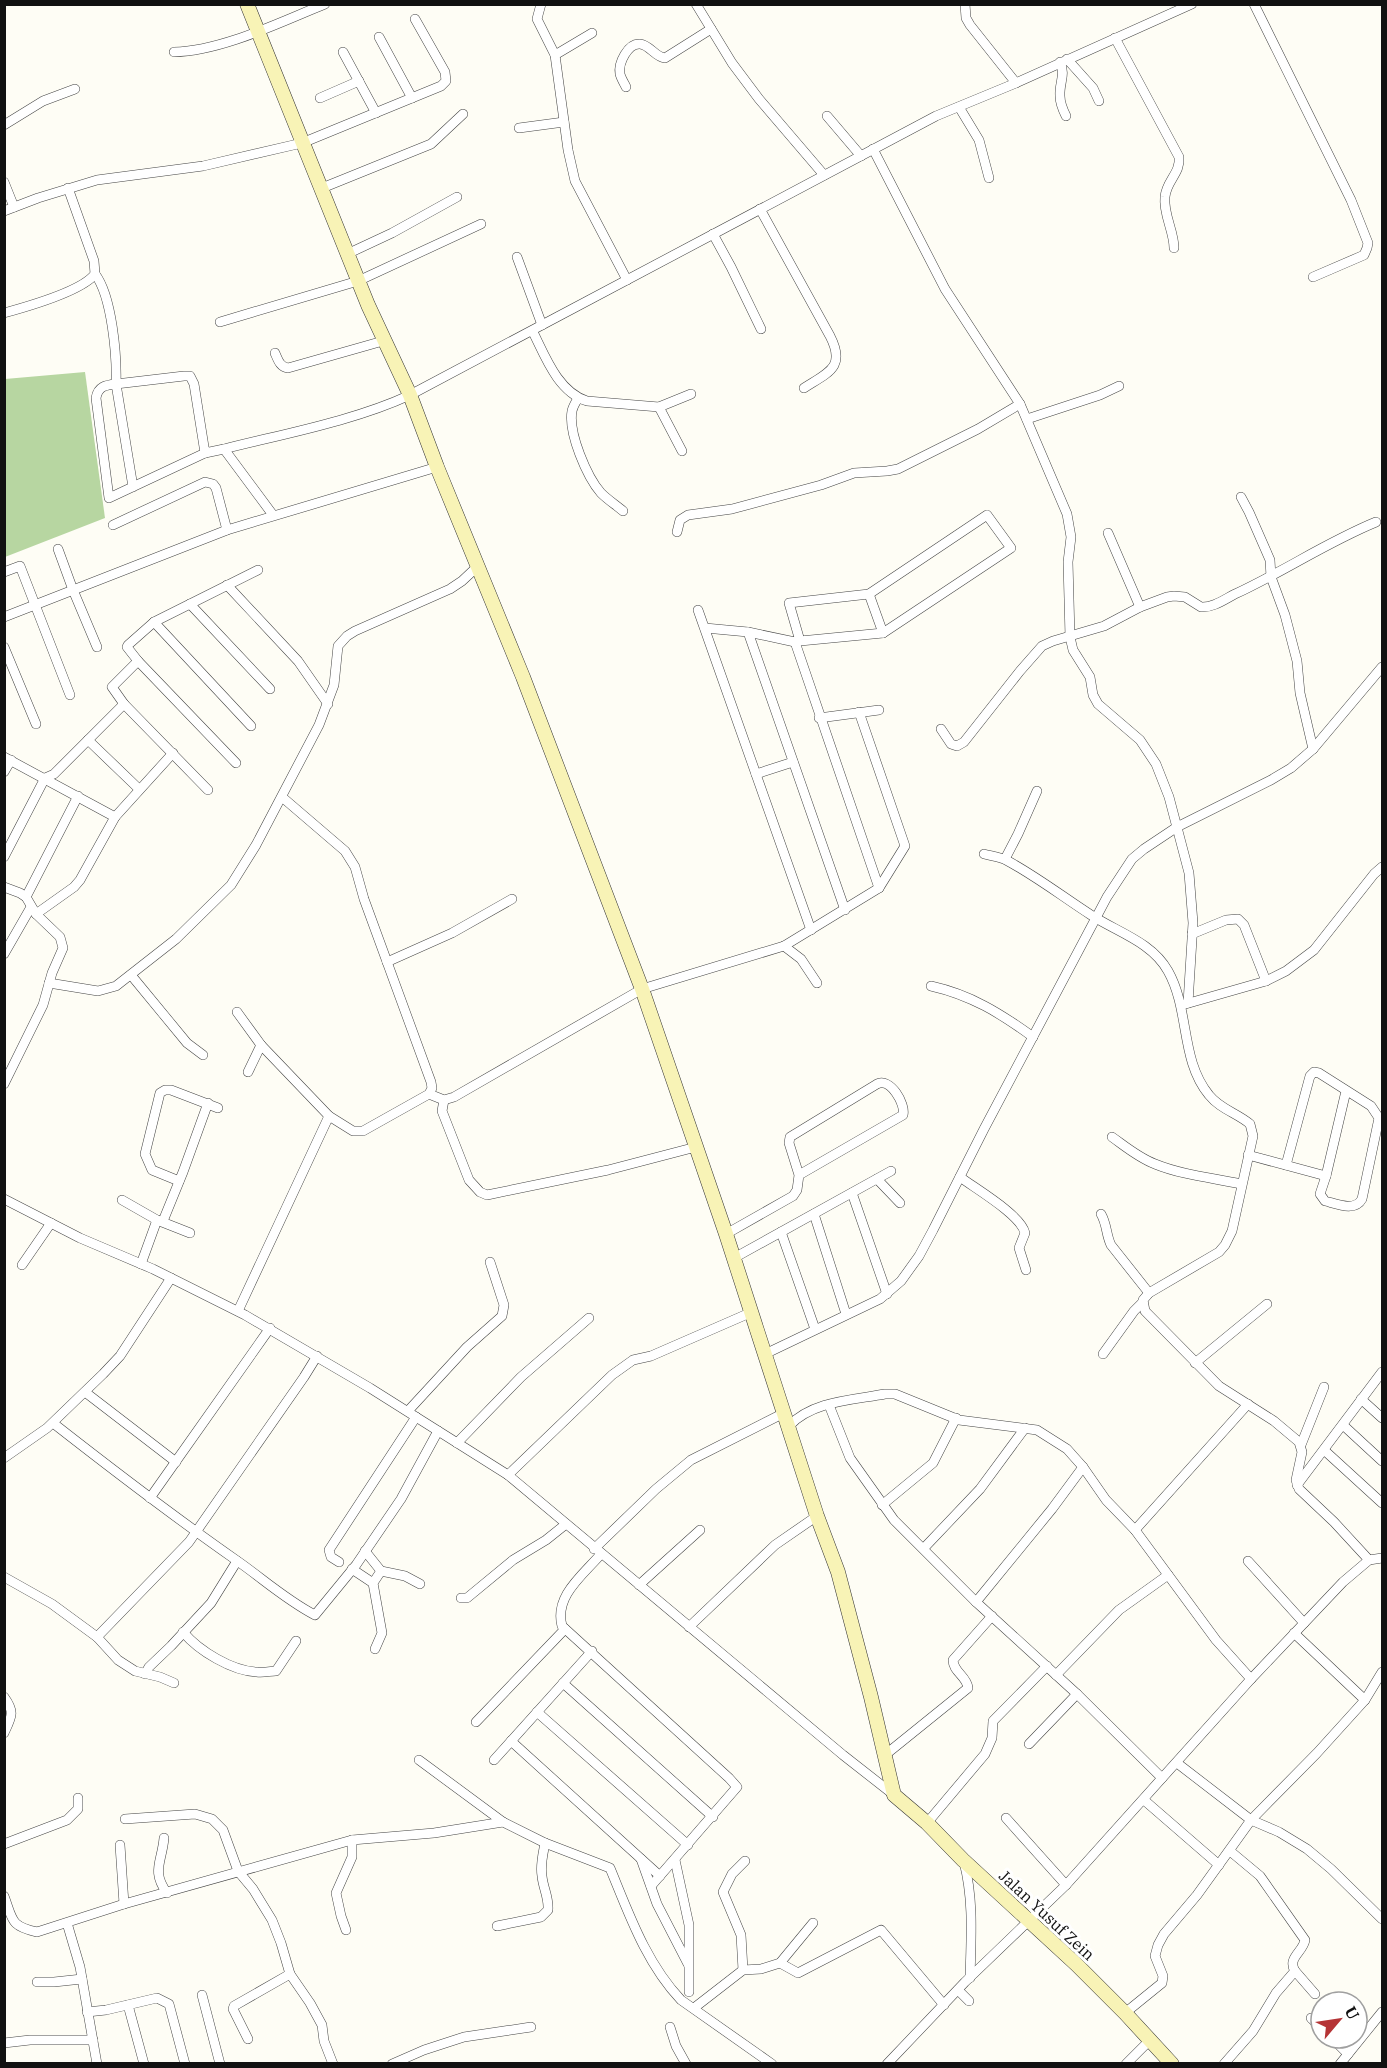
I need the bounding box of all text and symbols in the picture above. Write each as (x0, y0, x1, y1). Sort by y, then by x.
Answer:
street label: Jalan Yusuf Zein (995, 1866, 1099, 1964)
north arrow (1309, 1990, 1369, 2050)
text: U (1340, 2002, 1364, 2023)

